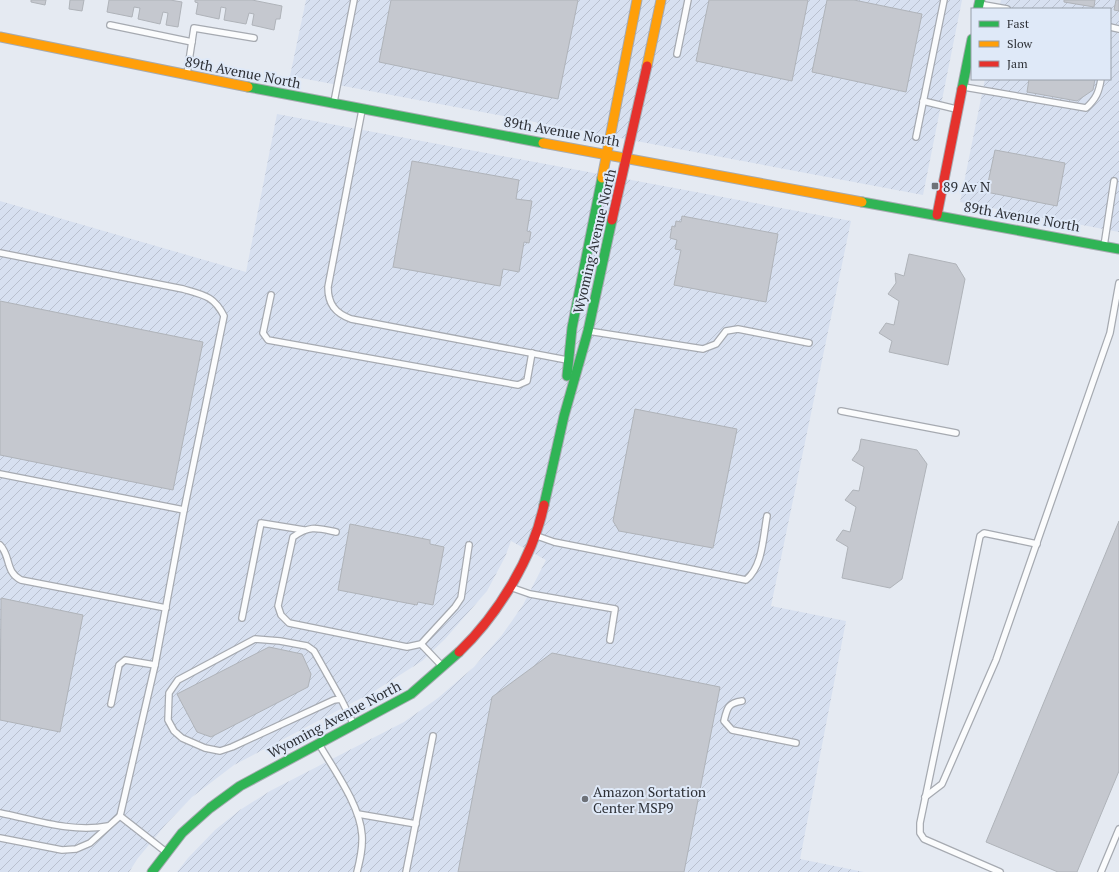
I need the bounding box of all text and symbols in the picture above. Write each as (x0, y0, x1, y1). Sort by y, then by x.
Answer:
legend (971, 8, 1111, 80)
text: Fast (1007, 16, 1030, 31)
text: Slow (1007, 36, 1033, 51)
street label: 89th Avenue North (184, 51, 302, 93)
text: Jam (1007, 56, 1028, 71)
street label: 89th Avenue North (502, 111, 622, 151)
street label: Wyoming Avenue North (568, 167, 620, 315)
place label: 89 Av N (943, 177, 990, 196)
marker: 89 Av N (930, 181, 940, 191)
street label: 89th Avenue North (962, 196, 1082, 236)
street label: Wyoming Avenue North (264, 676, 404, 762)
place label: Amazon Sortation Center MSP9 (593, 782, 707, 817)
marker: Amazon Sortation Center MSP9 (580, 794, 590, 804)

